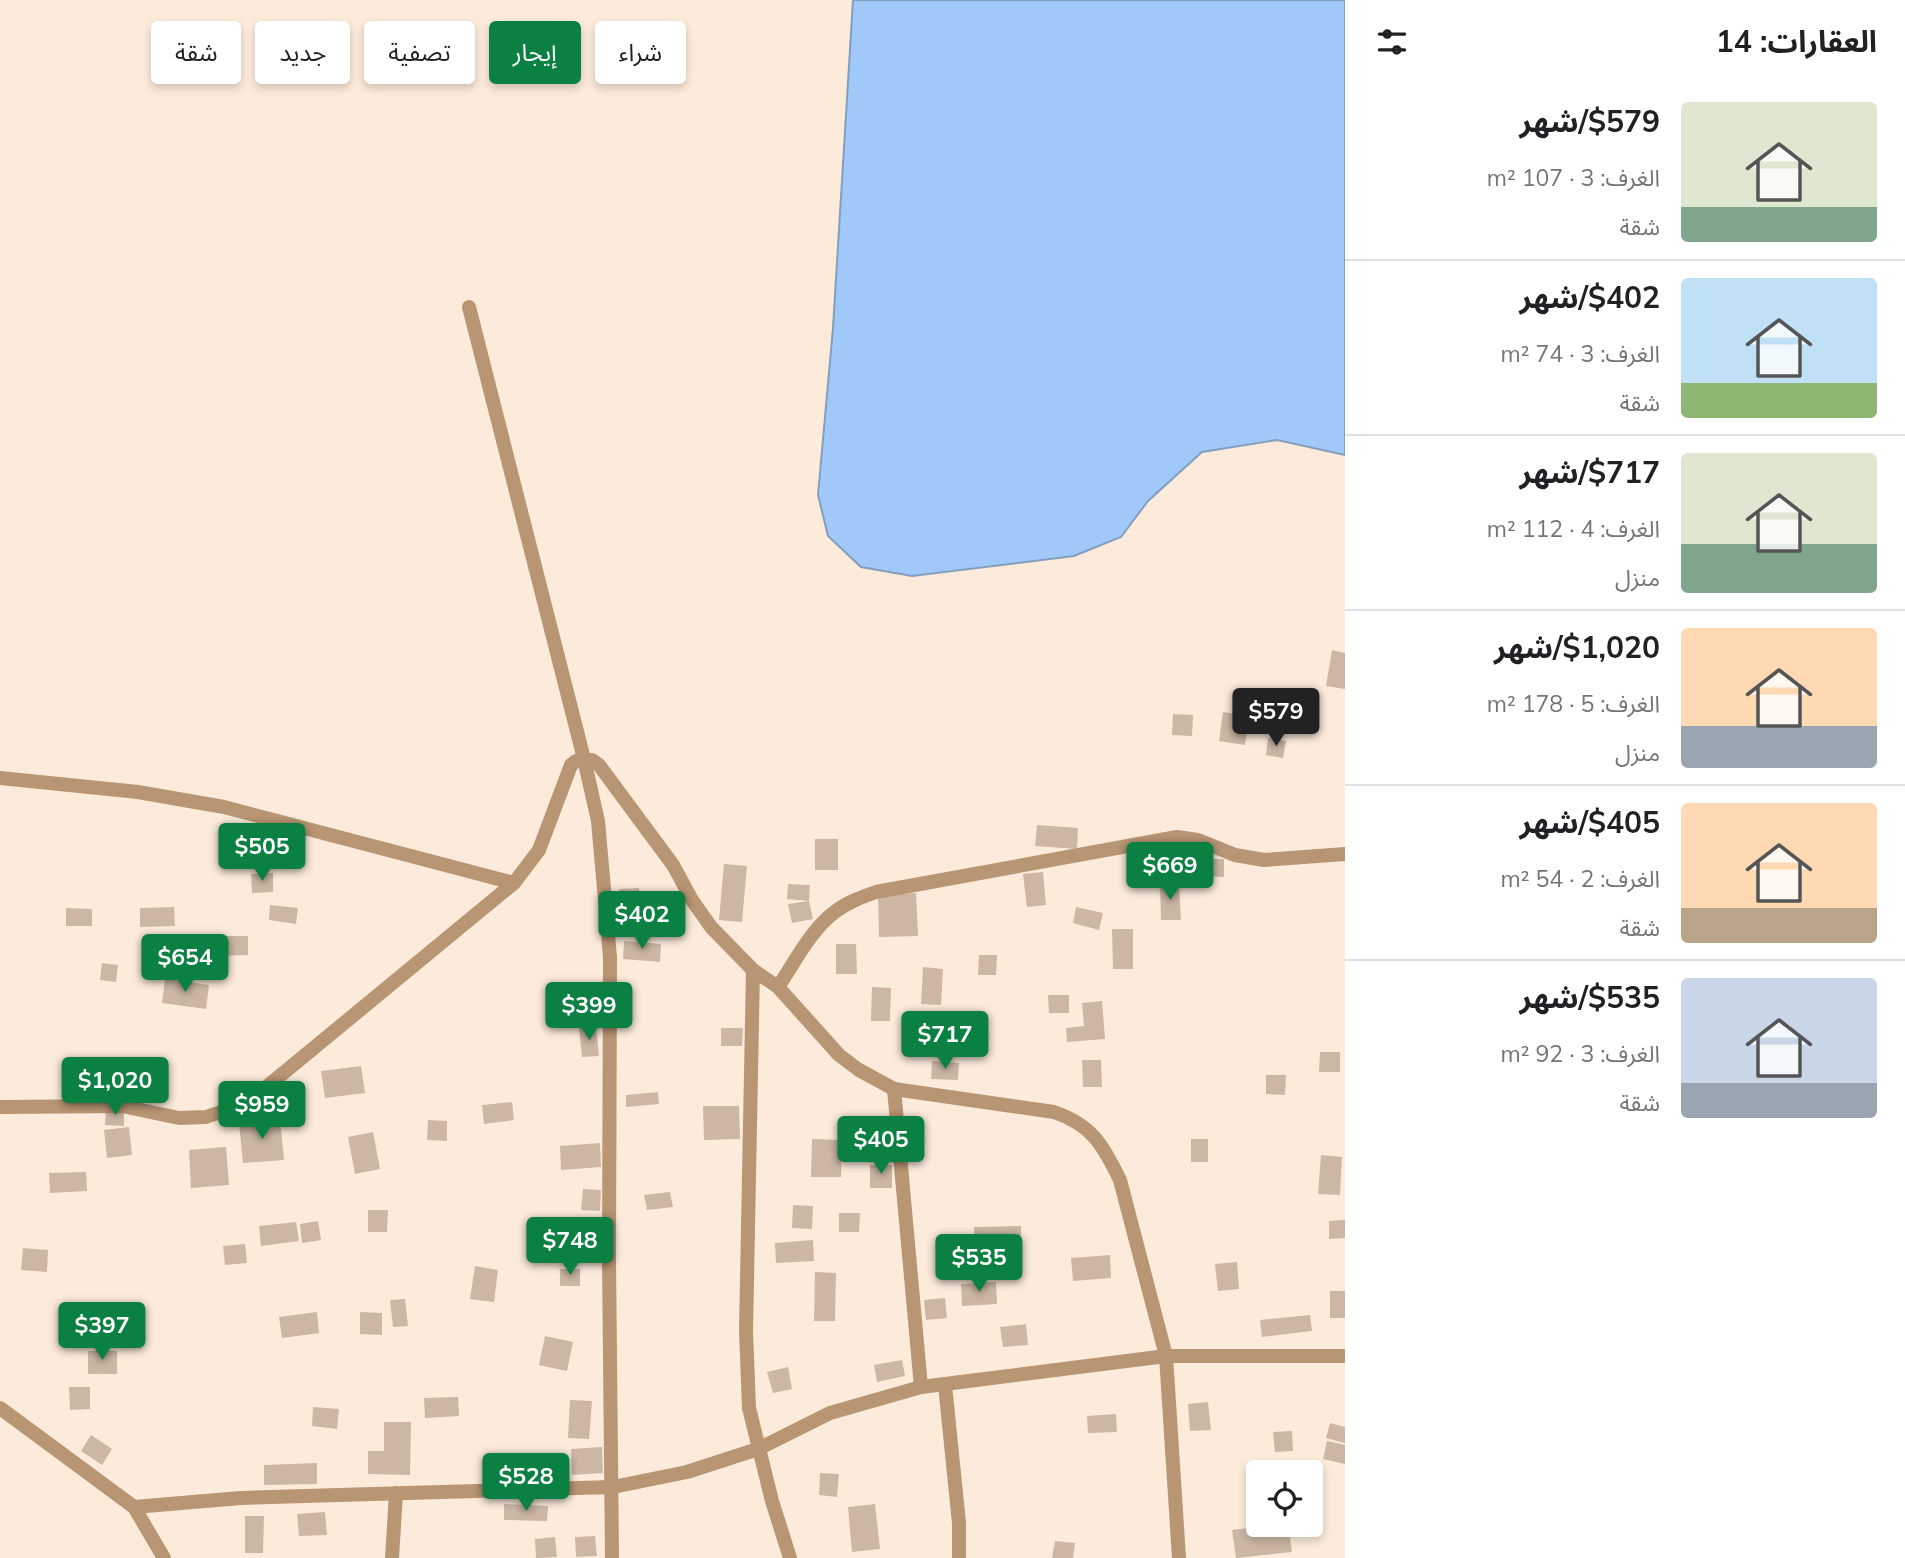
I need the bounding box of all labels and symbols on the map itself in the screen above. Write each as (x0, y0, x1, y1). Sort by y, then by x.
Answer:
pin: $579 (1235, 688, 1317, 748)
pin: $505 (221, 824, 303, 883)
pin: $669 (1129, 842, 1211, 902)
pin: $402 (601, 892, 683, 951)
pin: $654 (144, 934, 226, 994)
pin: $399 (548, 982, 630, 1042)
pin: $717 (904, 1012, 986, 1071)
pin: $1,020 (58, 1058, 172, 1117)
pin: $959 (221, 1082, 303, 1141)
pin: $405 (840, 1116, 922, 1176)
pin: $748 (529, 1218, 611, 1277)
pin: $535 (938, 1234, 1020, 1294)
pin: $397 (61, 1302, 143, 1362)
pin: $528 (485, 1454, 567, 1513)

